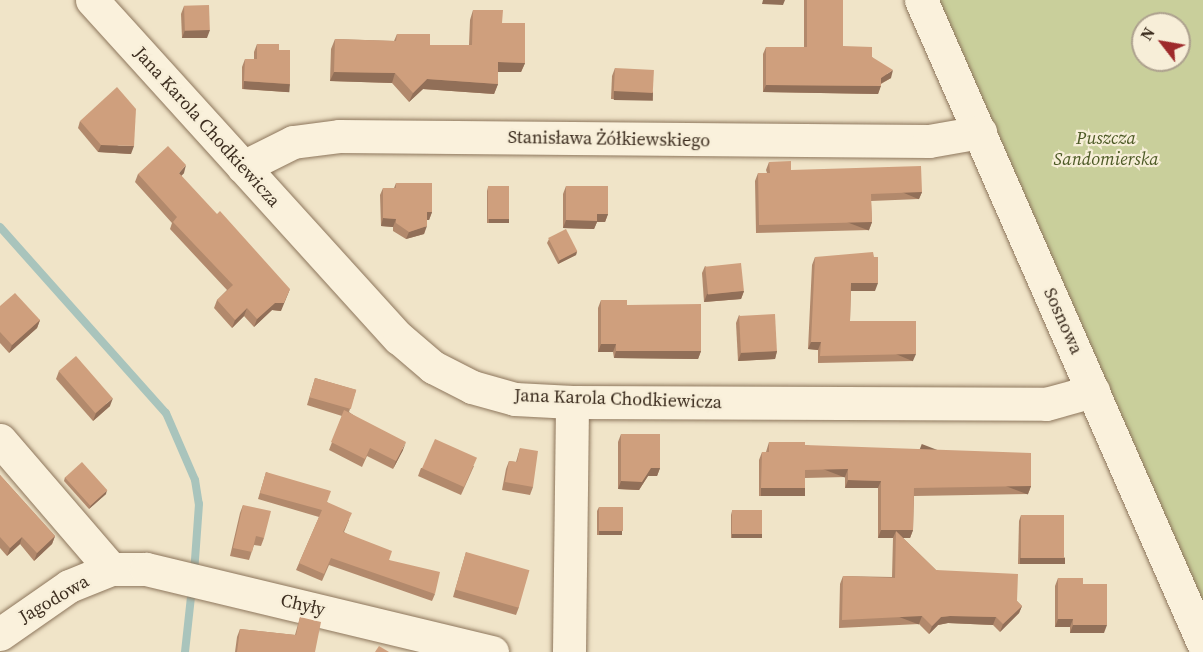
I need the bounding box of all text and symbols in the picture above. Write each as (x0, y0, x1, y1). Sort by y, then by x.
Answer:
north arrow (1131, 12, 1191, 72)
text: N (1135, 23, 1160, 44)
street label: Jana Karola Chodkiewicza (129, 43, 285, 211)
street label: Stanisława Żółkiewskiego (508, 126, 710, 152)
park label: Puszcza Sandomierska (1053, 128, 1159, 170)
street label: Sosnowa (1039, 284, 1087, 358)
street label: Jana Karola Chodkiewicza (514, 385, 722, 413)
street label: Jagodowa (15, 570, 93, 628)
street label: Chyły (279, 589, 327, 621)

